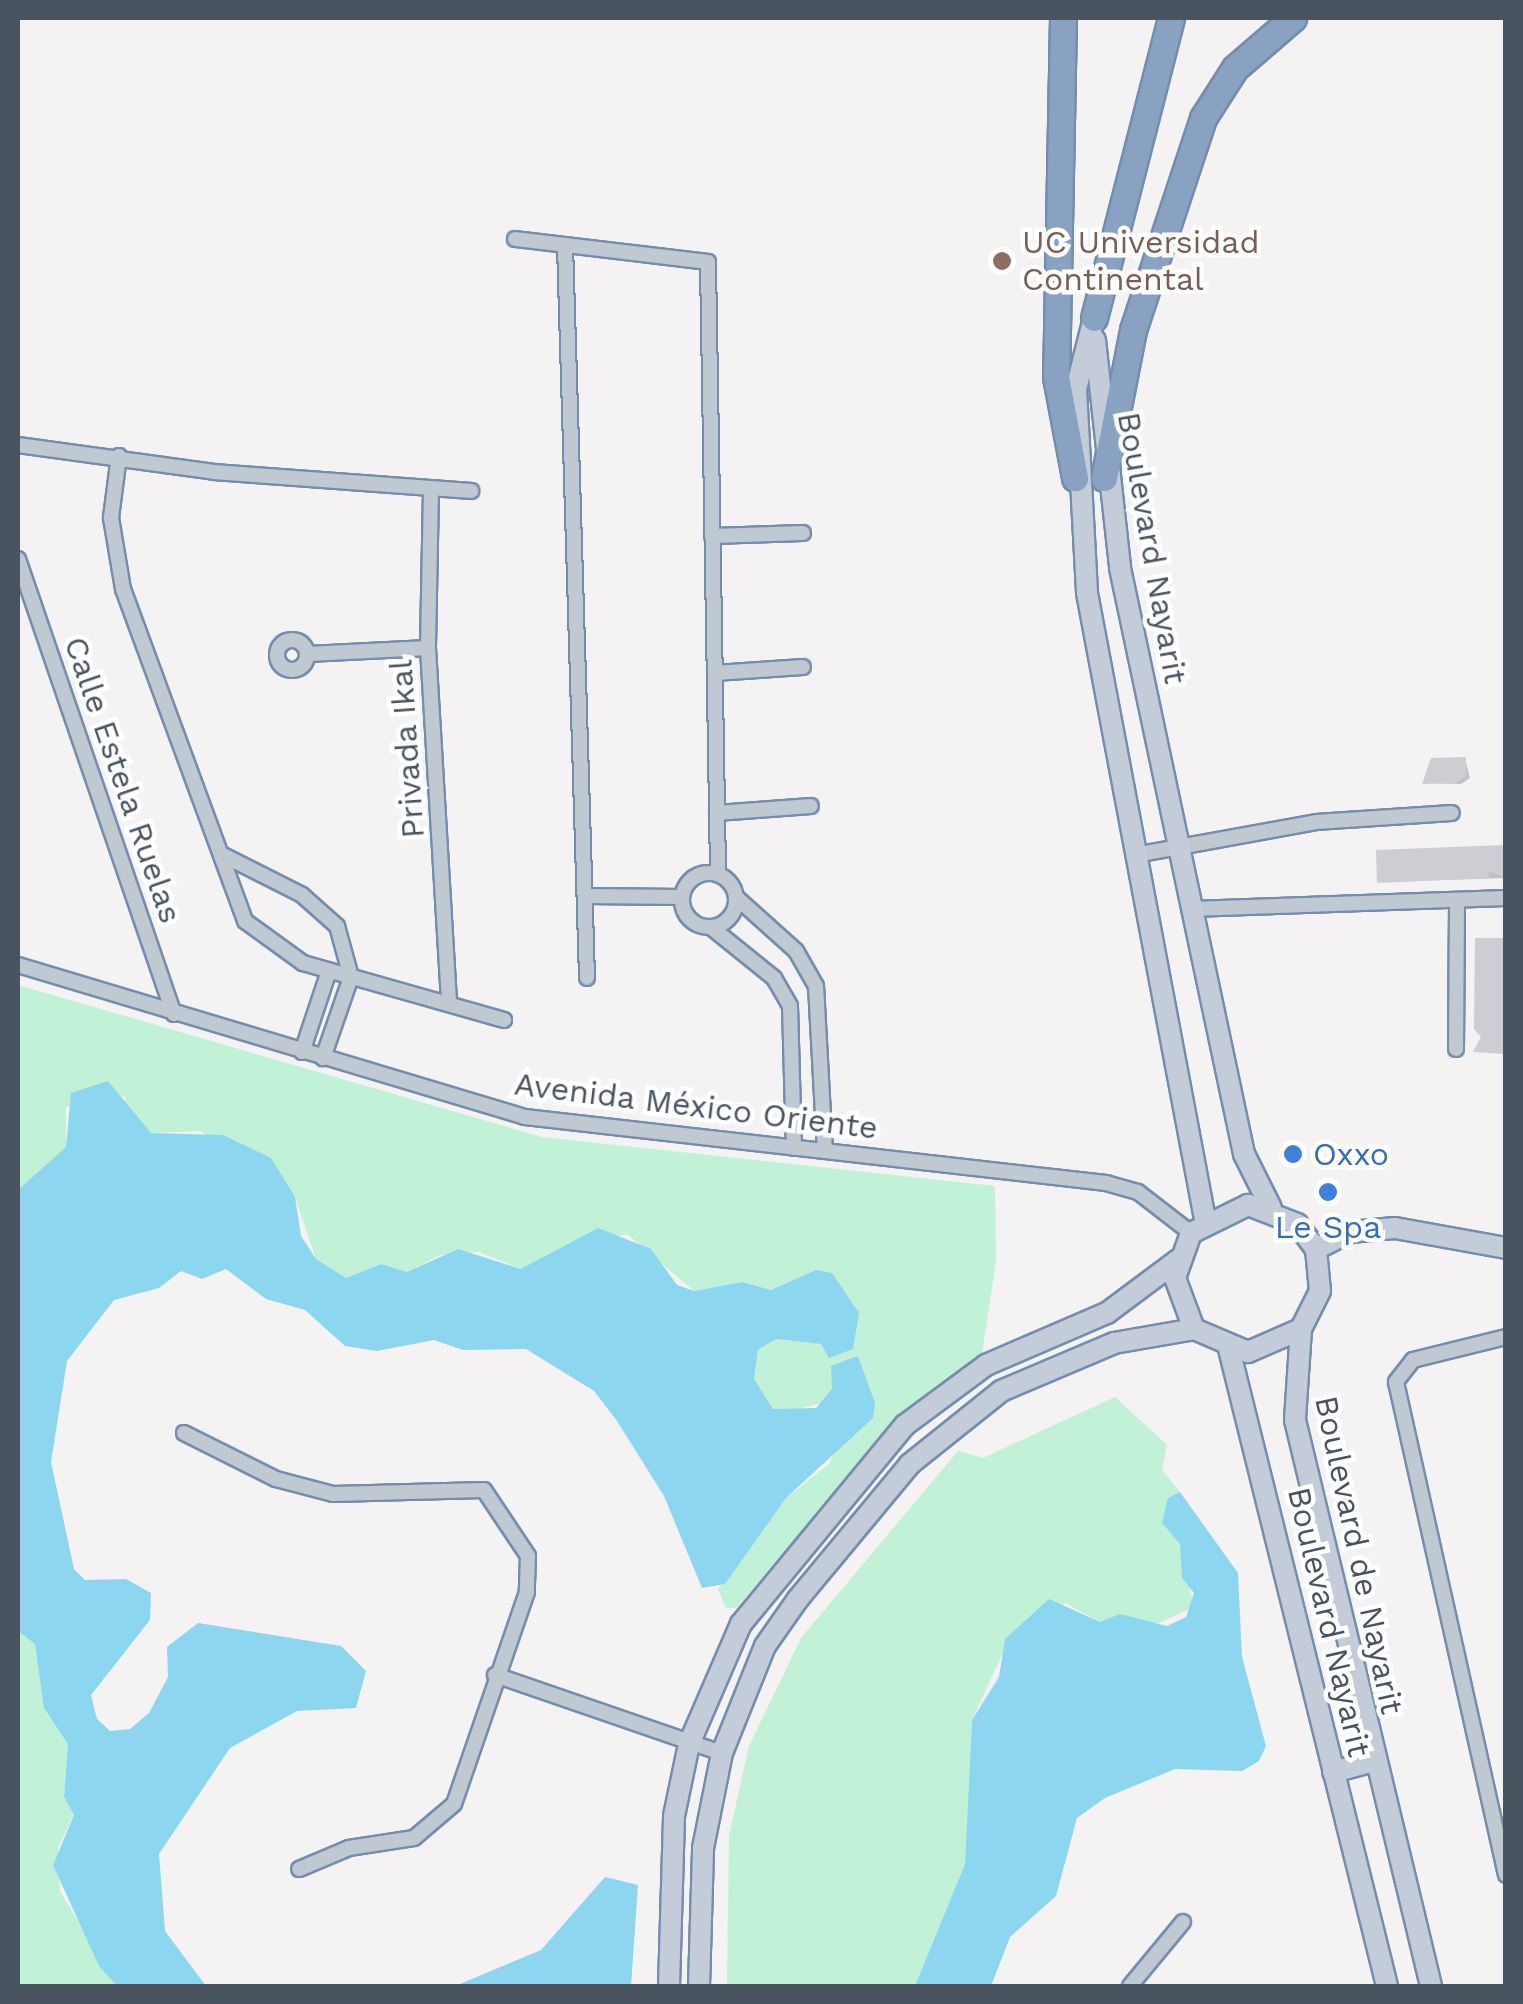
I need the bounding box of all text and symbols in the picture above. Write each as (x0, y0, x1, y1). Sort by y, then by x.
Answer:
place label: UC Universidad Continental (1022, 224, 1259, 299)
marker: UC Universidad Continental (991, 250, 1013, 272)
street label: Boulevard Nayarit (1109, 409, 1195, 687)
street label: Calle Estela Ruelas (56, 631, 190, 929)
street label: Privada Ikal (382, 658, 432, 840)
street label: Avenida México Oriente (512, 1065, 880, 1147)
place label: Oxxo (1313, 1135, 1389, 1173)
marker: Oxxo (1282, 1143, 1304, 1165)
marker: Le Spa (1317, 1181, 1339, 1203)
place label: Le Spa (1275, 1208, 1381, 1246)
street label: Boulevard de Nayarit (1306, 1392, 1412, 1718)
street label: Boulevard Nayarit (1279, 1484, 1379, 1760)

